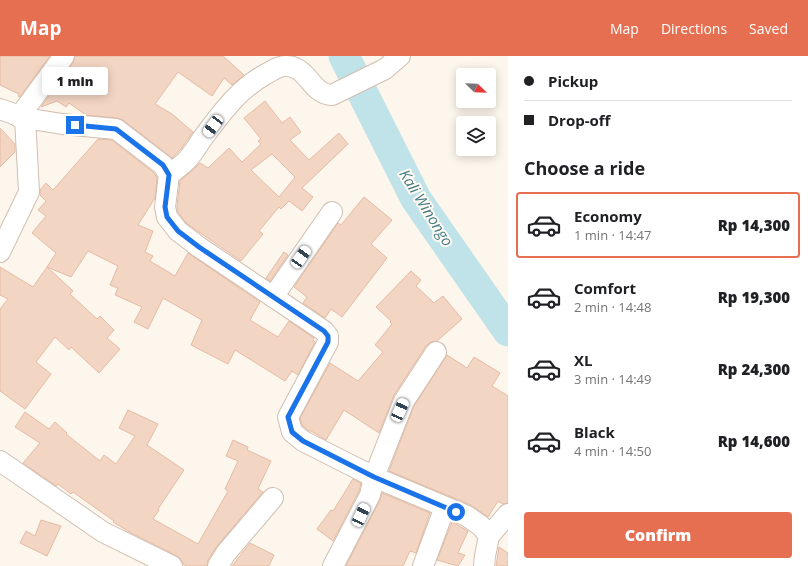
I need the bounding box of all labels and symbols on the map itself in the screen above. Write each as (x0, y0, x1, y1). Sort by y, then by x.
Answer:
callout: 1 min (42, 67, 108, 95)
north arrow (456, 68, 496, 108)
car (201, 113, 225, 139)
route end (66, 116, 84, 134)
water label: Kali Winongo (395, 165, 458, 250)
car (289, 244, 313, 270)
car (390, 397, 410, 423)
car (350, 502, 372, 528)
route start (447, 503, 465, 521)

